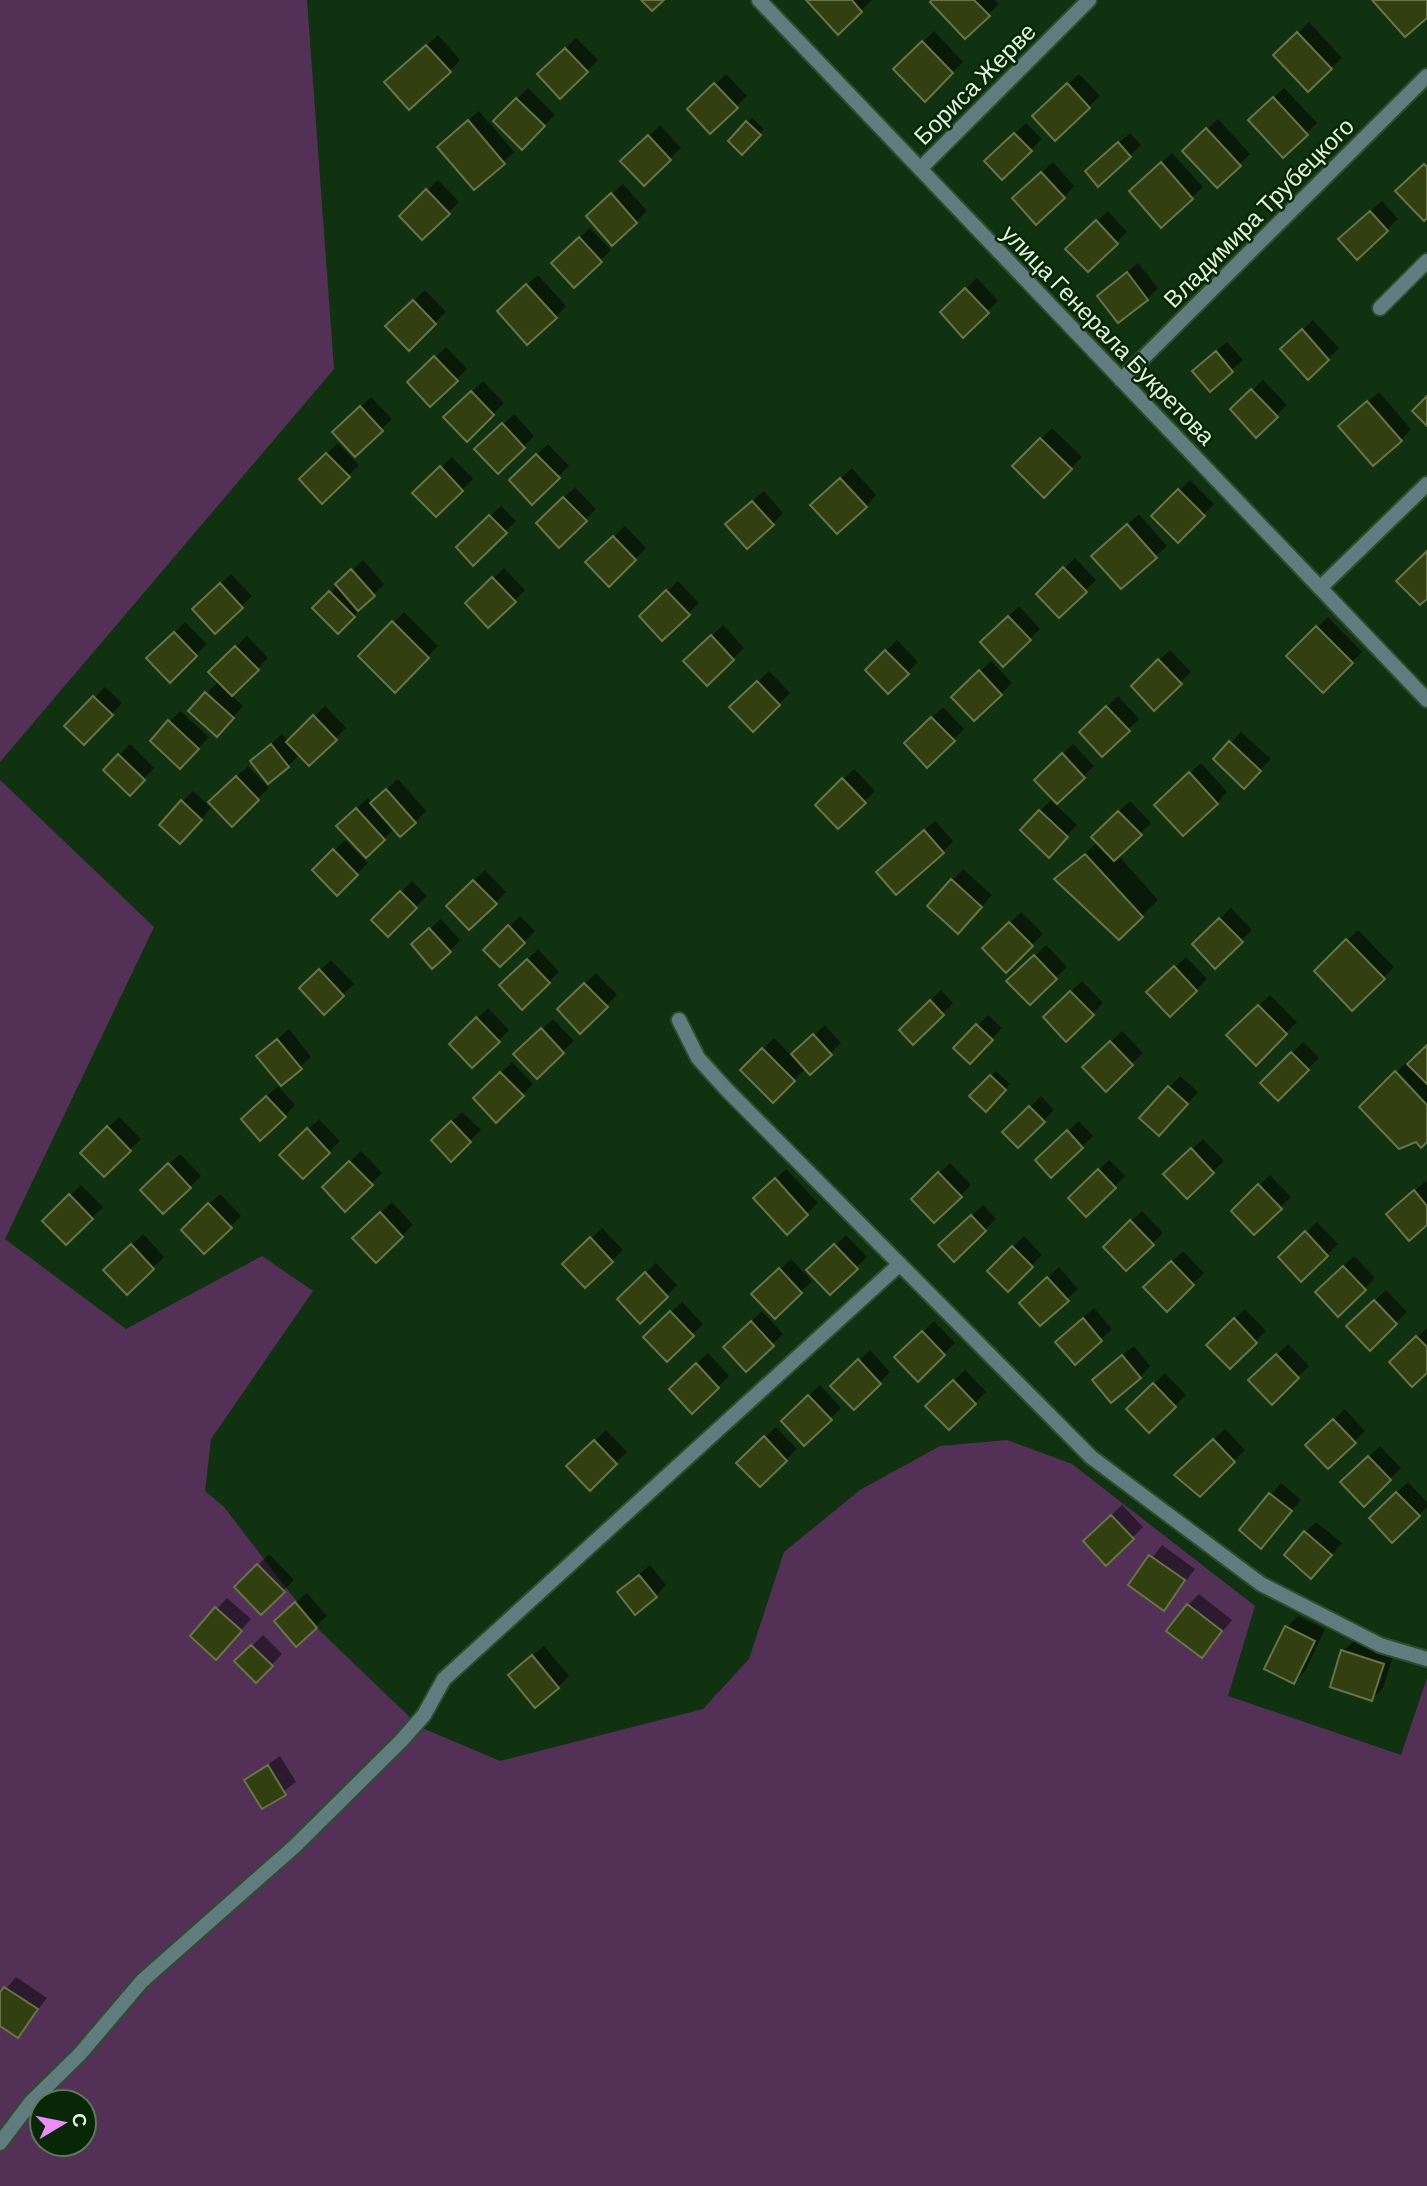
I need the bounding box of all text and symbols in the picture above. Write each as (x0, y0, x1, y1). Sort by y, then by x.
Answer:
street label: Бориса Жерве (907, 16, 1041, 150)
street label: Владимира Трубецкого (1157, 111, 1359, 313)
street label: улица Генерала Букретова (996, 218, 1222, 450)
north arrow (28, 2088, 98, 2158)
text: С (68, 2111, 93, 2129)

